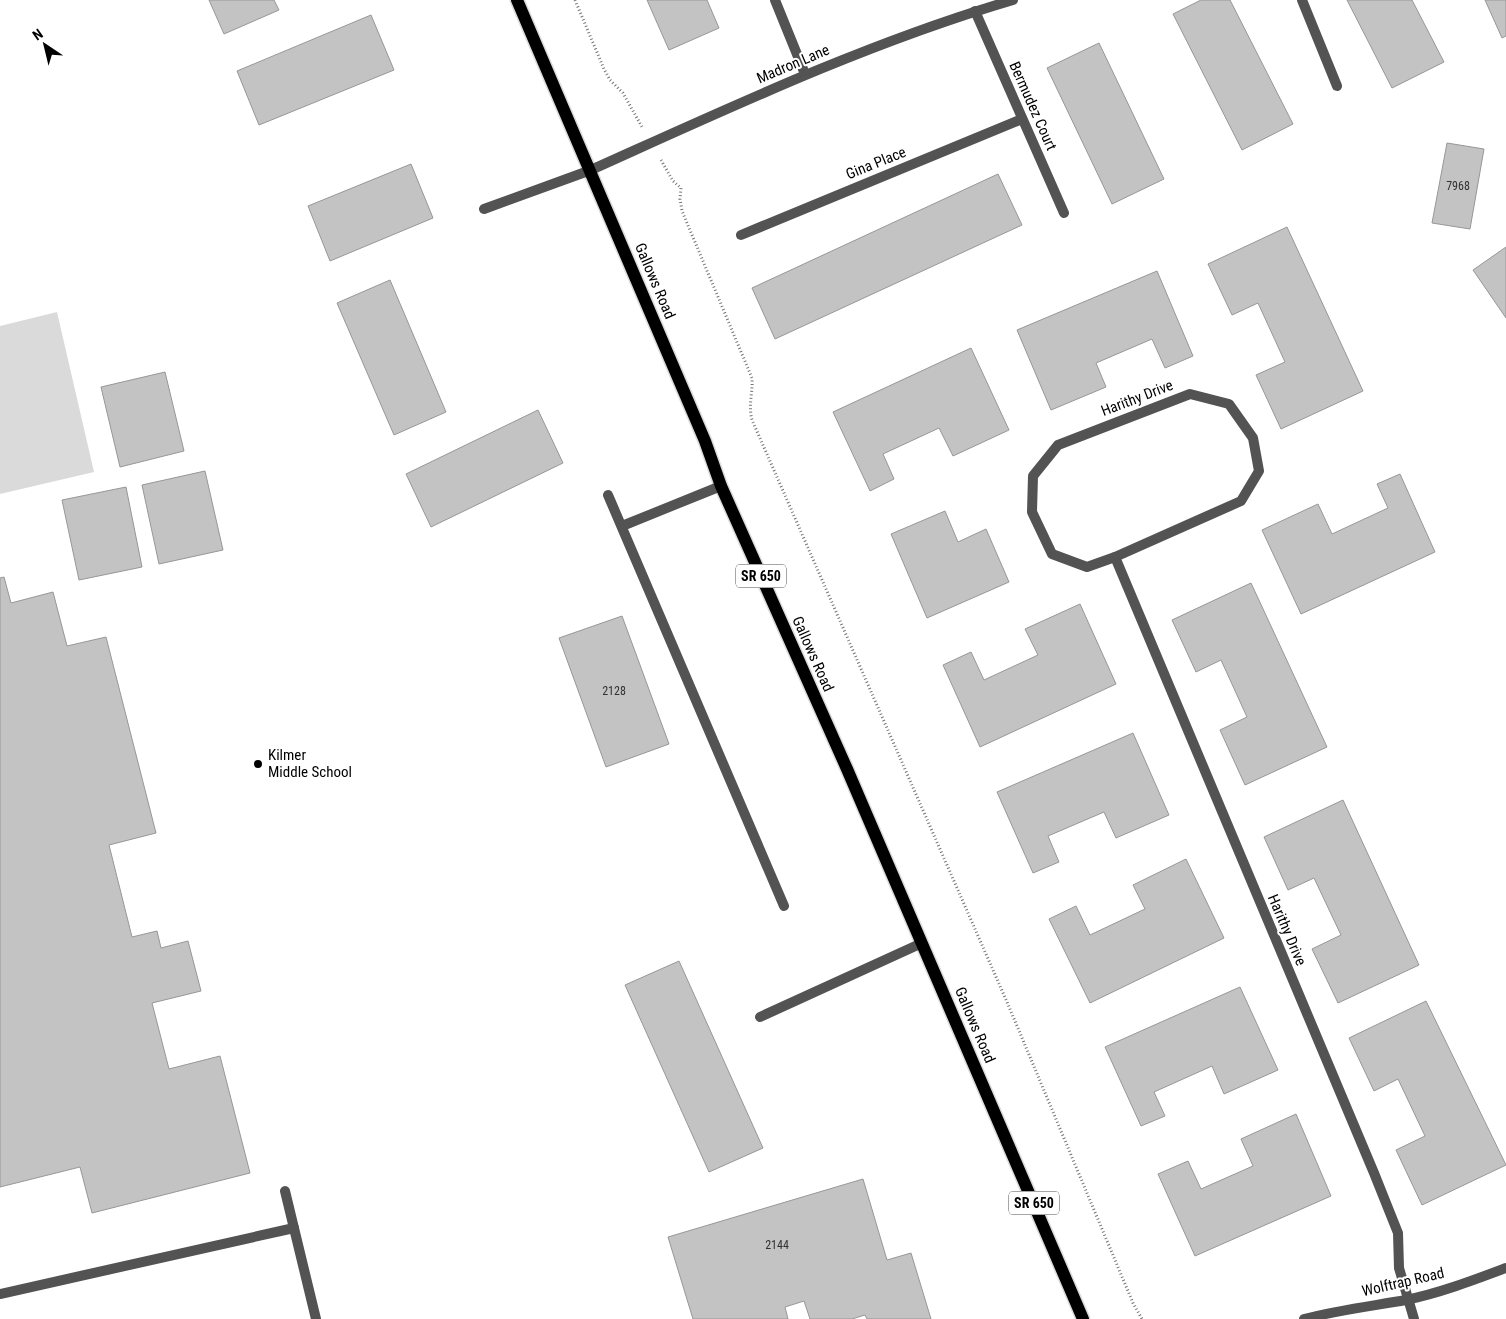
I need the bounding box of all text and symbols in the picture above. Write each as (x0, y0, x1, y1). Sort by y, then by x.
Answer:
north arrow (20, 20, 70, 70)
text: N (29, 25, 46, 43)
street label: Madron Lane (754, 41, 832, 87)
street label: Bermudez Court (1005, 59, 1061, 153)
street label: Gina Place (843, 143, 909, 183)
house number: 7968 (1446, 179, 1470, 193)
street label: Gallows Road (631, 240, 679, 322)
street label: Harithy Drive (1098, 376, 1176, 420)
road number: SR 650 (736, 564, 786, 588)
street label: Gallows Road (788, 614, 838, 694)
house number: 2128 (602, 684, 626, 698)
place label: Kilmer Middle School (268, 746, 352, 781)
marker: Kilmer Middle School (252, 758, 264, 770)
street label: Harithy Drive (1264, 892, 1310, 968)
street label: Gallows Road (951, 984, 999, 1066)
road number: SR 650 (1009, 1192, 1059, 1214)
house number: 2144 (765, 1238, 789, 1252)
street label: Wolftrap Road (1360, 1264, 1446, 1300)

